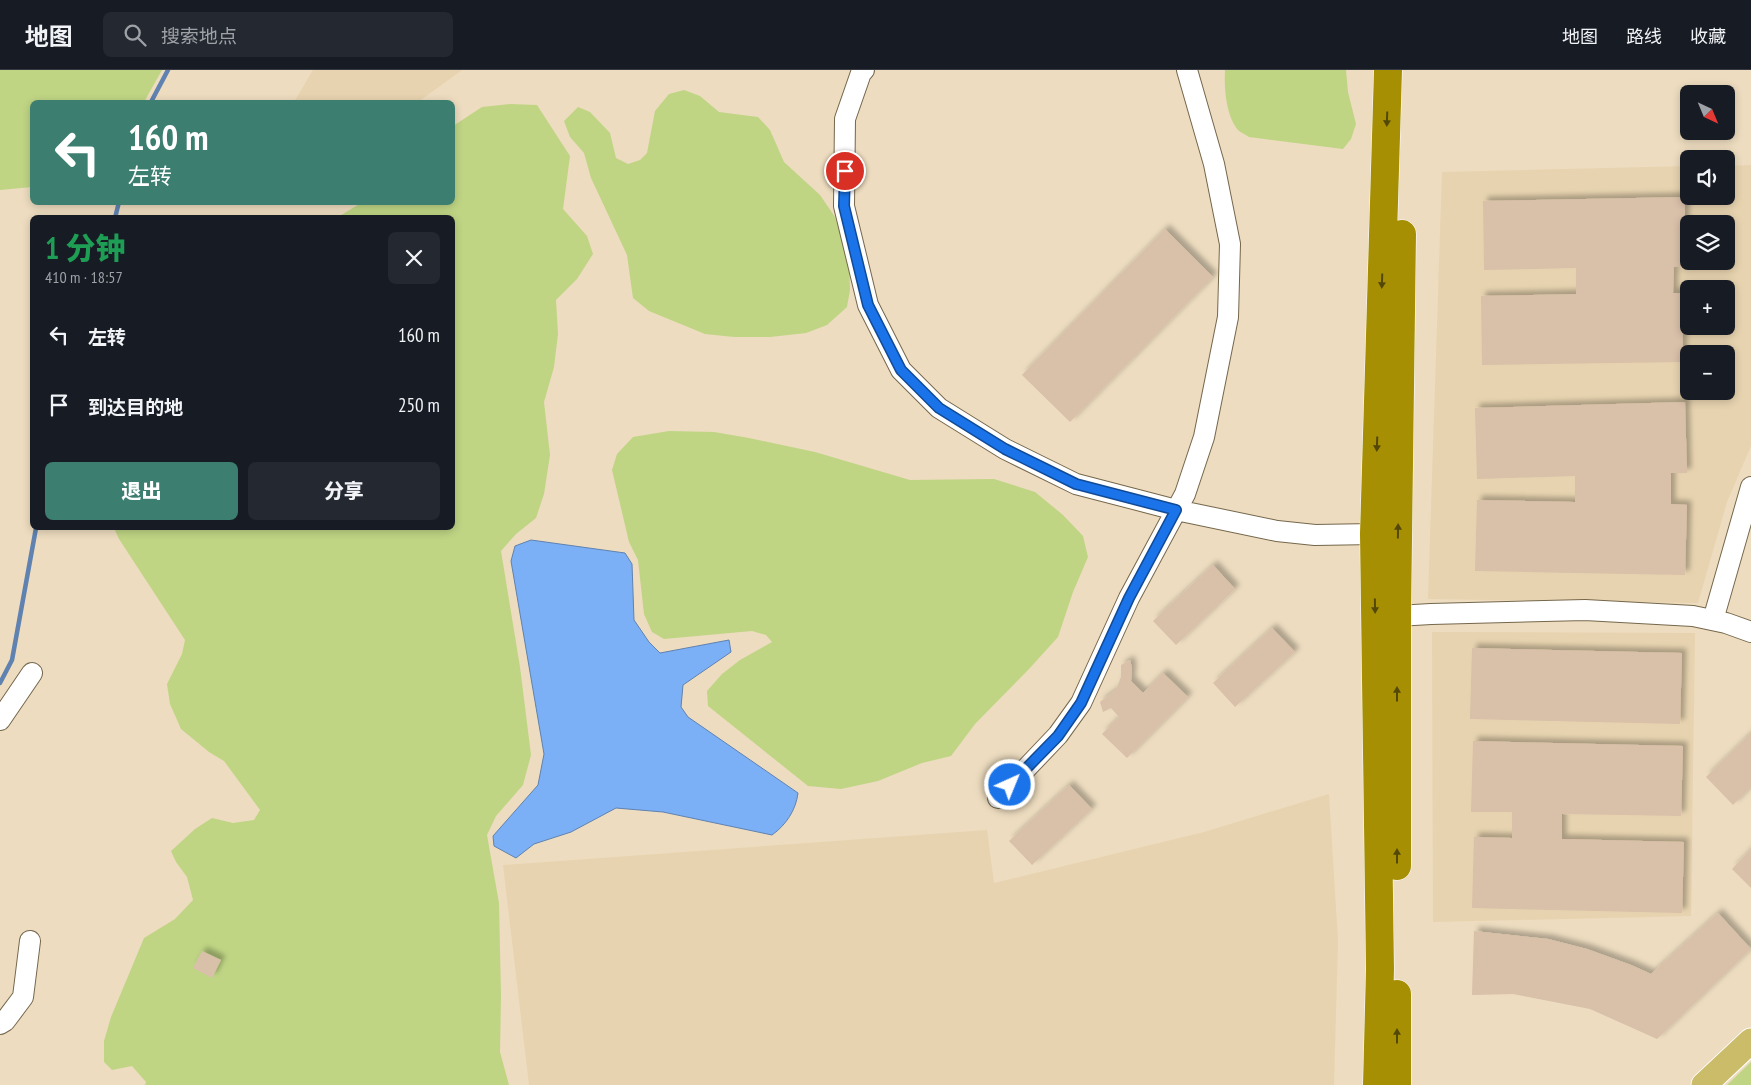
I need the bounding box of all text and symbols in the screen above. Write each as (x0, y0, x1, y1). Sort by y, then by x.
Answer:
search box (103, 12, 453, 57)
text: 地图 (25, 21, 73, 52)
icon: search (121, 21, 149, 49)
text: 搜索地点 (161, 24, 237, 48)
text: 地图 (1562, 25, 1598, 48)
text: 路线 (1626, 25, 1662, 48)
text: 收藏 (1690, 25, 1726, 48)
north arrow (1680, 85, 1735, 140)
map controls (1680, 85, 1735, 400)
one-way arrow (1383, 111, 1391, 127)
text: 160 m (128, 114, 209, 160)
icon: left (45, 120, 110, 185)
pin (824, 150, 866, 192)
button: sound (1680, 150, 1735, 205)
icon: arrive (831, 157, 859, 185)
text: 左转 (128, 162, 172, 190)
button: layers (1680, 215, 1735, 270)
text: 1 分钟 (45, 228, 126, 267)
button: close (388, 232, 440, 284)
text: 410 m · 18:57 (45, 267, 123, 287)
one-way arrow (1378, 273, 1386, 289)
button: + (1680, 280, 1735, 335)
icon: left (45, 321, 73, 349)
text: 160 m (398, 323, 440, 347)
text: 左转 (88, 325, 126, 349)
button: − (1680, 345, 1735, 400)
icon: arrive (45, 391, 73, 419)
text: 250 m (398, 393, 440, 417)
text: 到达目的地 (88, 395, 183, 419)
one-way arrow (1373, 436, 1381, 452)
button: 退出 (45, 462, 238, 520)
button: 分享 (248, 462, 440, 520)
one-way arrow (1394, 523, 1402, 539)
one-way arrow (1371, 598, 1379, 614)
one-way arrow (1393, 686, 1401, 702)
position arrow (983, 758, 1035, 810)
one-way arrow (1393, 848, 1401, 864)
one-way arrow (1393, 1028, 1401, 1044)

